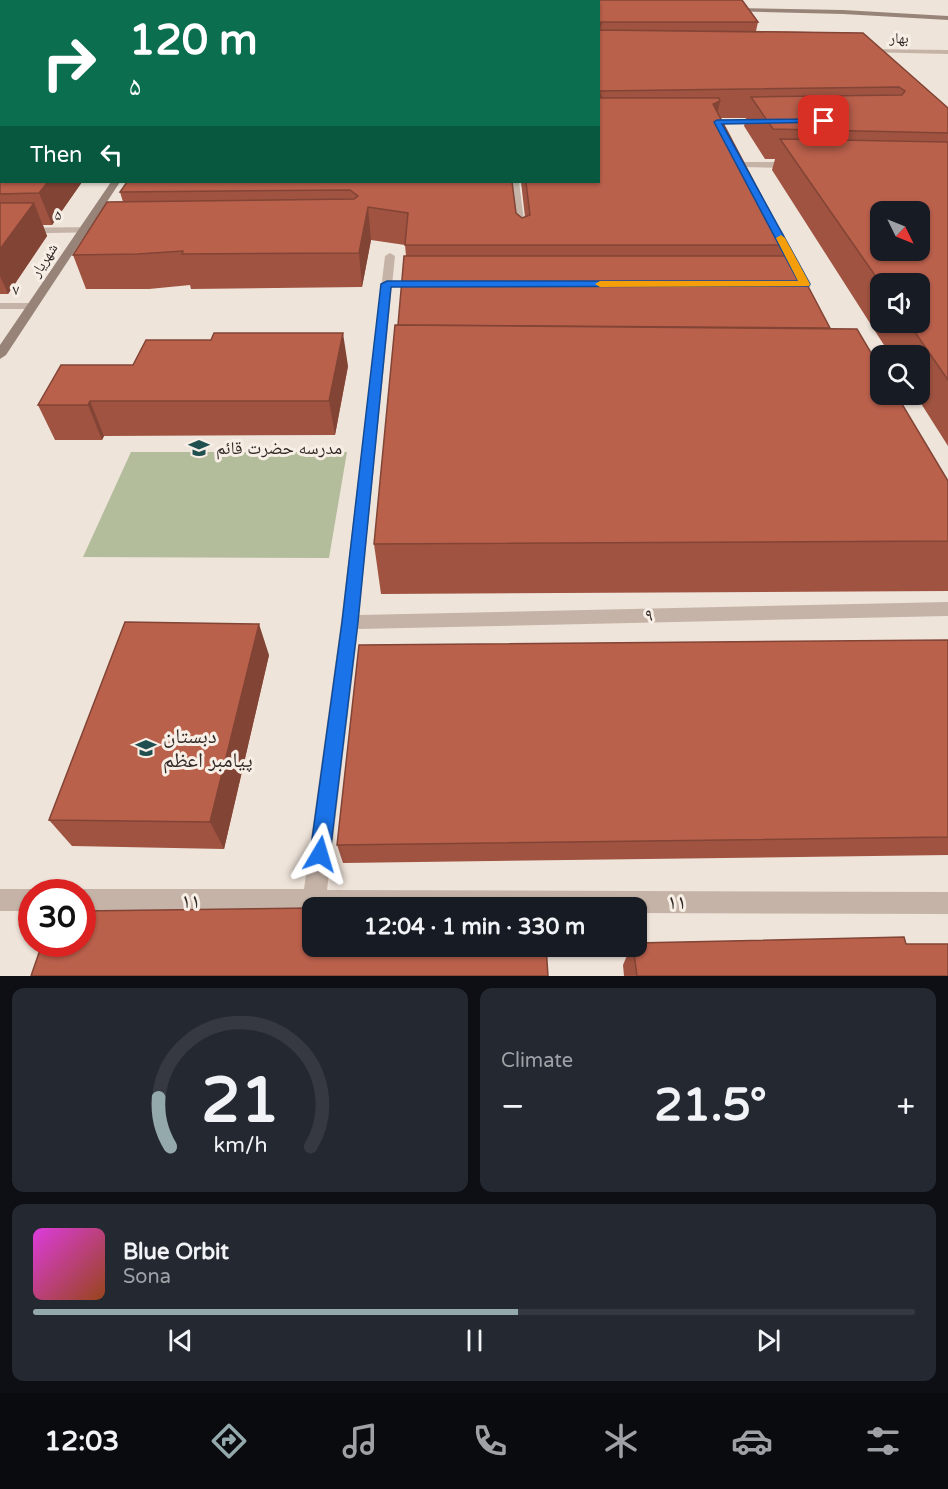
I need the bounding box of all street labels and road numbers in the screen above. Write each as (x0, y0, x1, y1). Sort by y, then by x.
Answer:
street label: بهار (888, 29, 909, 47)
street label: ۵ (54, 206, 62, 224)
street label: شهریار (26, 240, 62, 281)
street label: ۷ (12, 281, 20, 299)
street label: ۹ (645, 604, 653, 626)
street label: ۱۱ (182, 889, 200, 914)
street label: ۱۱ (668, 890, 686, 915)

